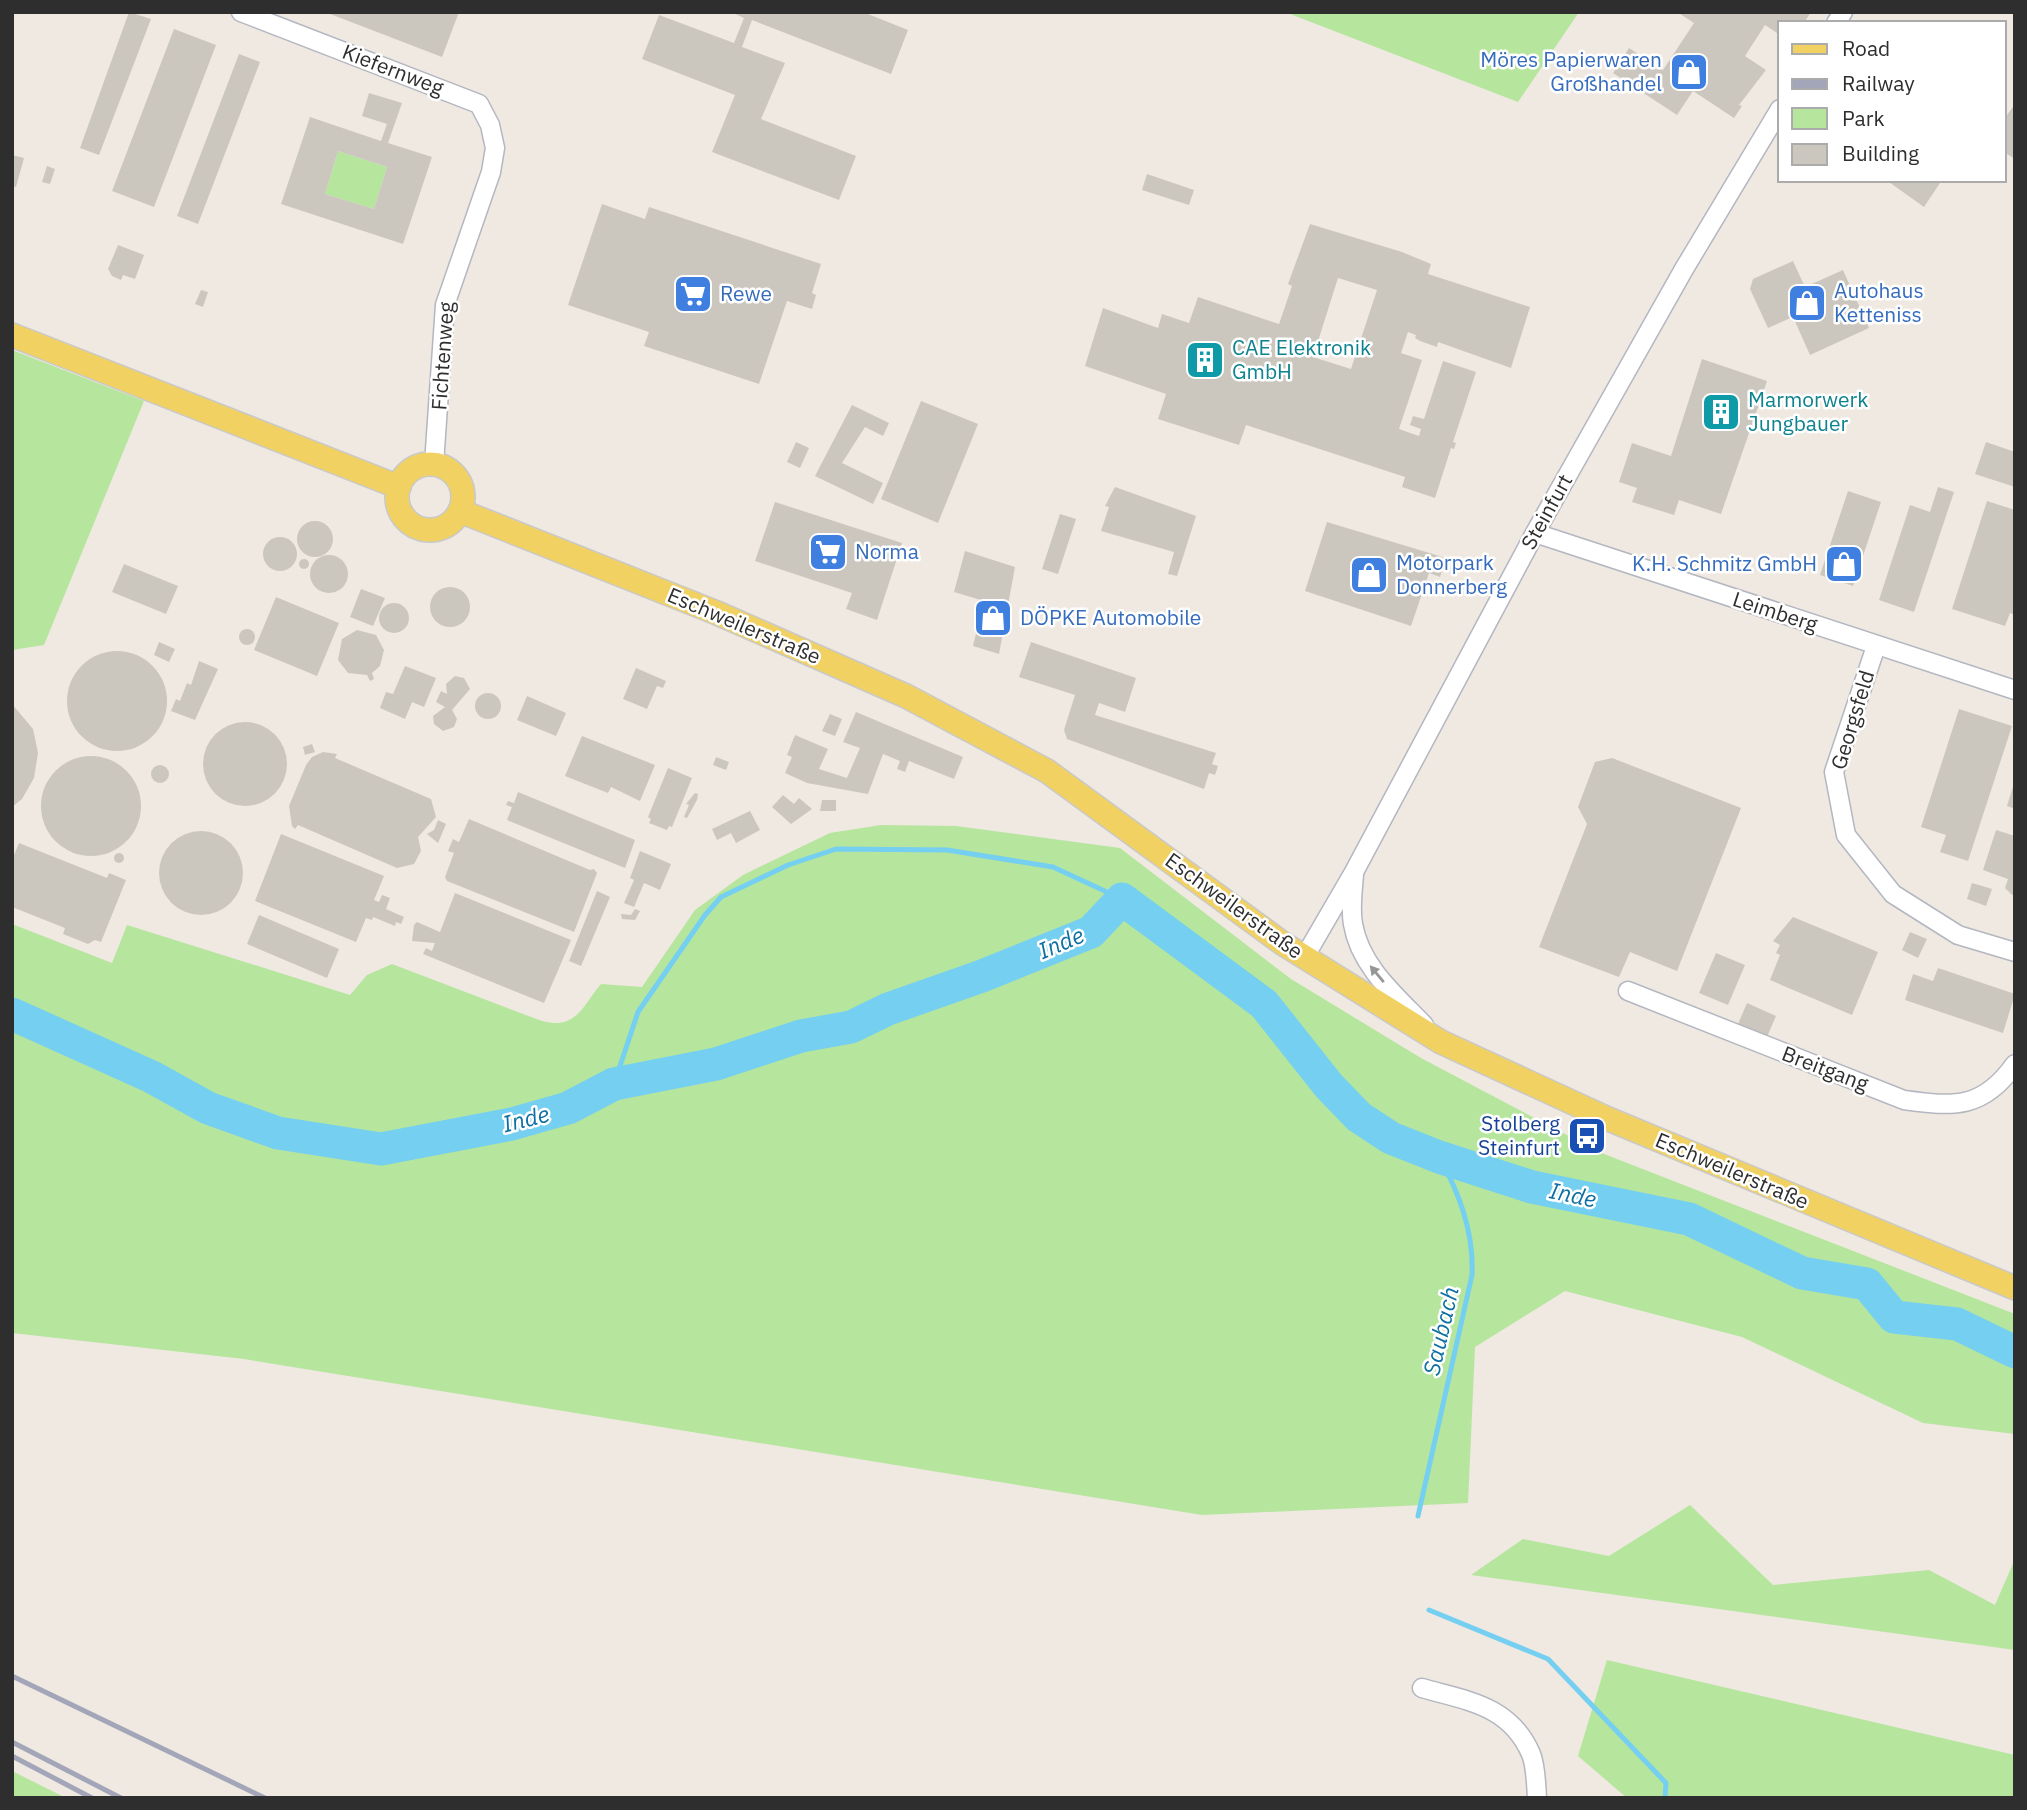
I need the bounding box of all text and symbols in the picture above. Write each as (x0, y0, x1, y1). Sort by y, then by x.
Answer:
legend (1778, 21, 2006, 182)
text: Road (1842, 34, 1890, 62)
street label: Kiefernweg (339, 37, 448, 101)
place label: Möres Papierwaren Großhandel (1480, 45, 1662, 97)
shop icon: Möres Papierwaren Großhandel (1668, 51, 1710, 93)
text: Railway (1842, 69, 1915, 97)
text: Park (1842, 104, 1885, 132)
text: Building (1842, 139, 1919, 167)
supermarket icon: Rewe (672, 273, 714, 315)
place label: Autohaus Ketteniss (1834, 276, 1924, 328)
place label: Rewe (720, 279, 772, 307)
shop icon: Autohaus Ketteniss (1786, 282, 1828, 324)
street label: Fichtenweg (424, 301, 460, 411)
place label: CAE Elektronik GmbH (1232, 333, 1371, 385)
building icon: CAE Elektronik GmbH (1184, 339, 1226, 381)
place label: Marmorwerk Jungbauer (1748, 385, 1868, 437)
building icon: Marmorwerk Jungbauer (1700, 391, 1742, 433)
street label: Steinfurt (1514, 469, 1578, 554)
supermarket icon: Norma (807, 531, 849, 573)
place label: Norma (855, 537, 919, 565)
shop icon: K.H. Schmitz GmbH (1823, 543, 1865, 585)
place label: Motorpark Donnerberg (1396, 548, 1507, 600)
place label: K.H. Schmitz GmbH (1632, 549, 1817, 577)
shop icon: Motorpark Donnerberg (1348, 554, 1390, 596)
street label: Eschweilerstraße (663, 580, 825, 670)
street label: Leimberg (1729, 584, 1821, 638)
shop icon: DÖPKE Automobile (972, 597, 1014, 639)
place label: DÖPKE Automobile (1020, 603, 1201, 631)
street label: Georgsfeld (1824, 667, 1880, 773)
street label: Eschweilerstraße (1160, 846, 1309, 965)
water label: Inde (1033, 919, 1088, 965)
one-way arrow (1370, 966, 1385, 984)
street label: Breitgang (1778, 1039, 1873, 1097)
water label: Inde (499, 1098, 552, 1138)
place label: Stolberg Steinfurt (1478, 1109, 1560, 1161)
bus stop icon: Stolberg Steinfurt (1566, 1115, 1608, 1157)
street label: Eschweilerstraße (1651, 1125, 1813, 1215)
water label: Inde (1547, 1174, 1600, 1214)
water label: Saubach (1415, 1283, 1465, 1378)

